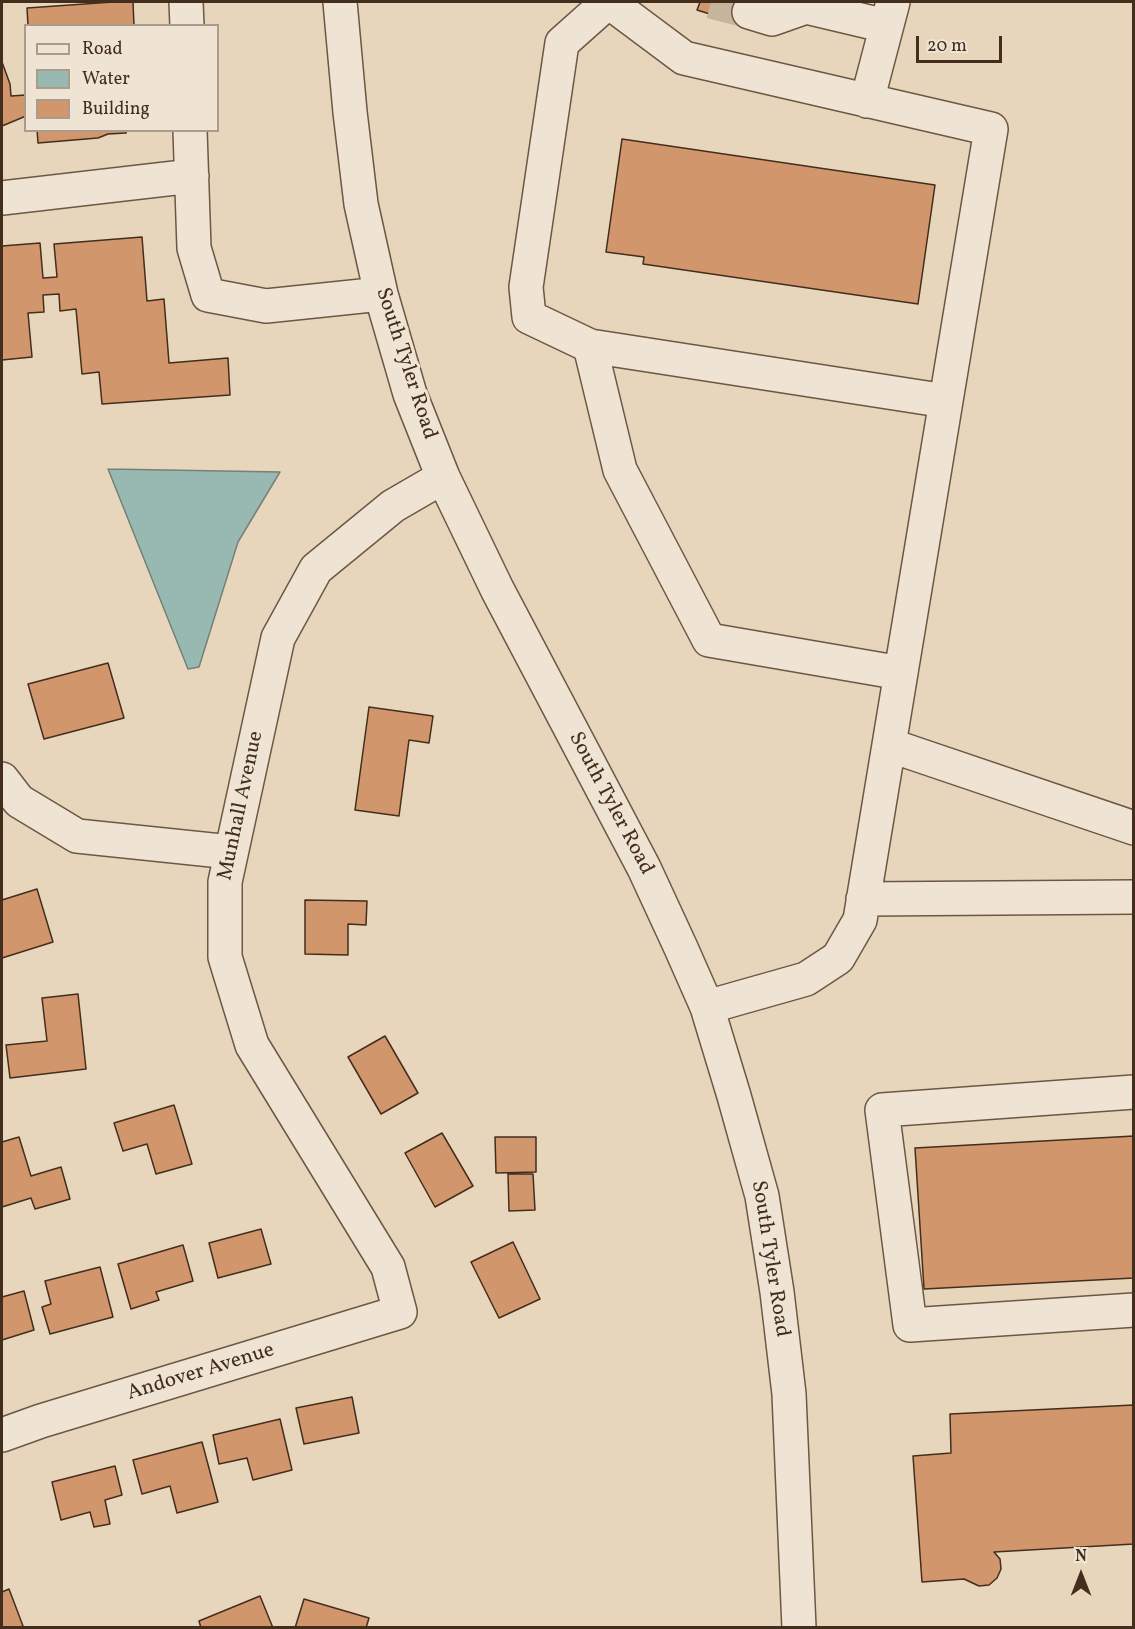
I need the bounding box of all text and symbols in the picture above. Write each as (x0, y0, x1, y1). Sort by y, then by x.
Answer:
legend (24, 24, 219, 132)
scale bar (919, 24, 1004, 62)
text: 20 m (927, 34, 967, 59)
text: Road (82, 37, 123, 62)
text: Water (82, 67, 130, 92)
text: Building (82, 97, 150, 122)
street label: South Tyler Road (369, 285, 441, 443)
street label: South Tyler Road (562, 728, 658, 880)
street label: Munhall Avenue (214, 729, 270, 883)
street label: South Tyler Road (744, 1179, 794, 1339)
street label: Andover Avenue (124, 1339, 278, 1407)
north arrow (1051, 1545, 1111, 1605)
text: N (1075, 1546, 1087, 1568)

